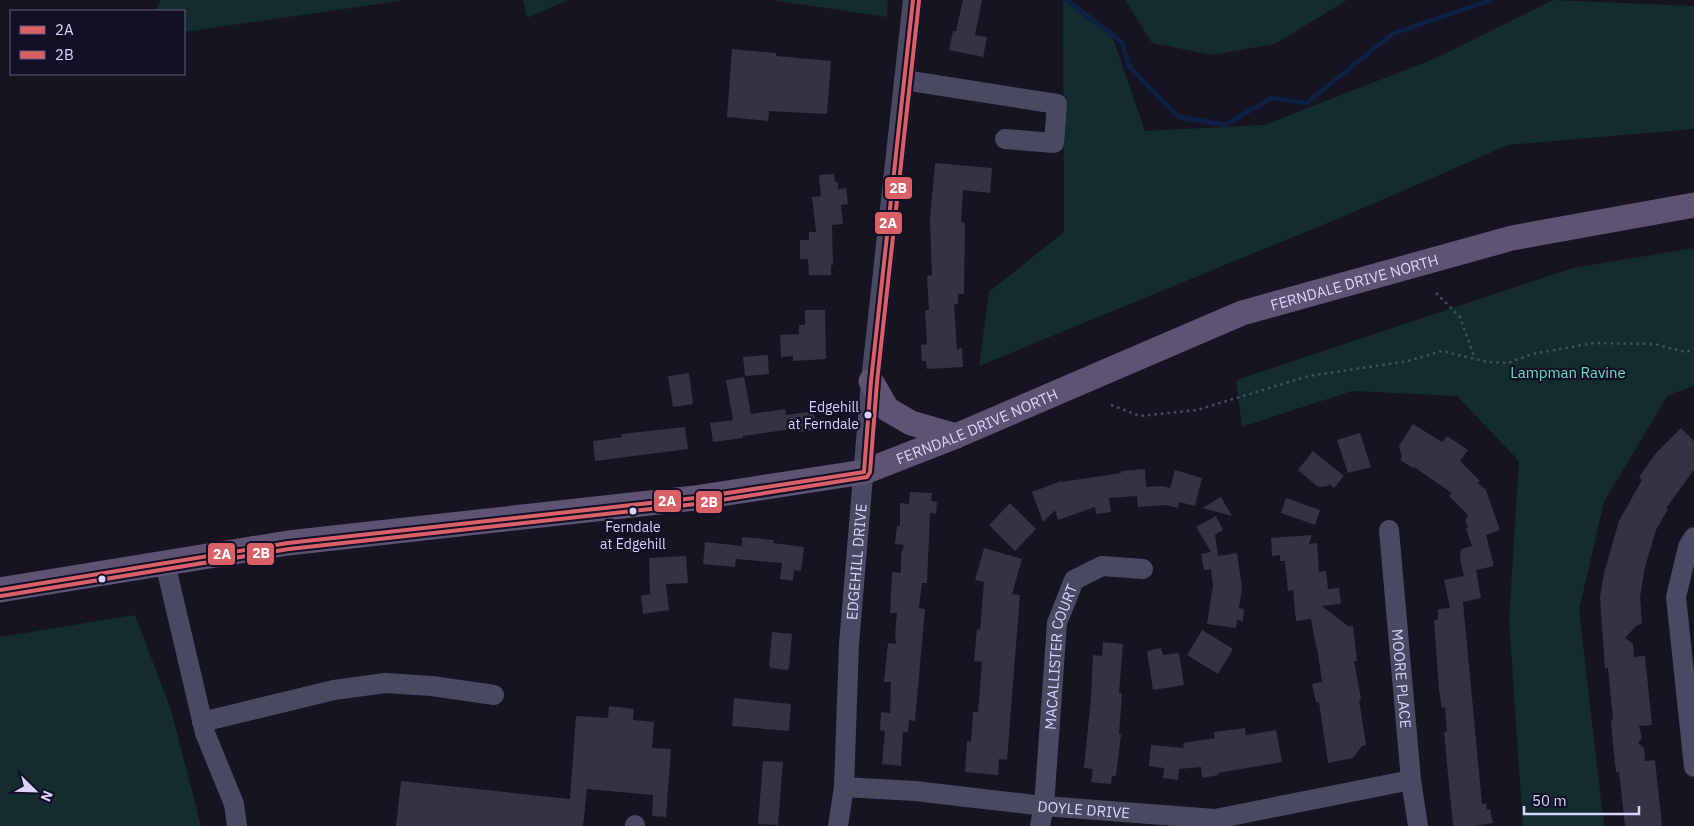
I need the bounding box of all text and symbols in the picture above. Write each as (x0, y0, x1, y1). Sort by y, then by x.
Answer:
legend (10, 10, 185, 75)
text: 2A (55, 20, 74, 39)
text: 2B (55, 45, 74, 64)
line badge: 2B (884, 176, 913, 200)
text: 2B (889, 179, 907, 197)
line badge: 2A (874, 211, 903, 235)
text: 2A (879, 214, 897, 232)
street label: FERNDALE DRIVE NORTH (1268, 249, 1440, 314)
park label: Lampman Ravine (1510, 363, 1626, 382)
street label: FERNDALE DRIVE NORTH (893, 384, 1061, 468)
place label: Edgehill at Ferndale (788, 398, 859, 433)
marker: Edgehill at Ferndale (863, 410, 873, 420)
line badge: 2A (653, 489, 682, 513)
line badge: 2B (695, 490, 723, 514)
text: 2A (658, 492, 676, 510)
text: 2B (700, 493, 718, 511)
street label: EDGEHILL DRIVE (842, 503, 870, 621)
marker: Ferndale at Edgehill (628, 506, 638, 516)
place label: Ferndale at Edgehill (600, 518, 666, 553)
line badge: 2A (207, 542, 236, 566)
line badge: 2B (246, 542, 275, 566)
text: 2B (252, 544, 270, 562)
text: 2A (213, 545, 231, 563)
unlabelled marker (97, 574, 107, 584)
street label: MACALLISTER COURT (1040, 581, 1081, 730)
street label: MOORE PLACE (1388, 628, 1416, 729)
north arrow (10, 766, 60, 816)
scale bar (1524, 784, 1639, 816)
text: N (37, 788, 57, 804)
text: 50 m (1532, 791, 1567, 810)
street label: DOYLE DRIVE (1037, 796, 1131, 822)

